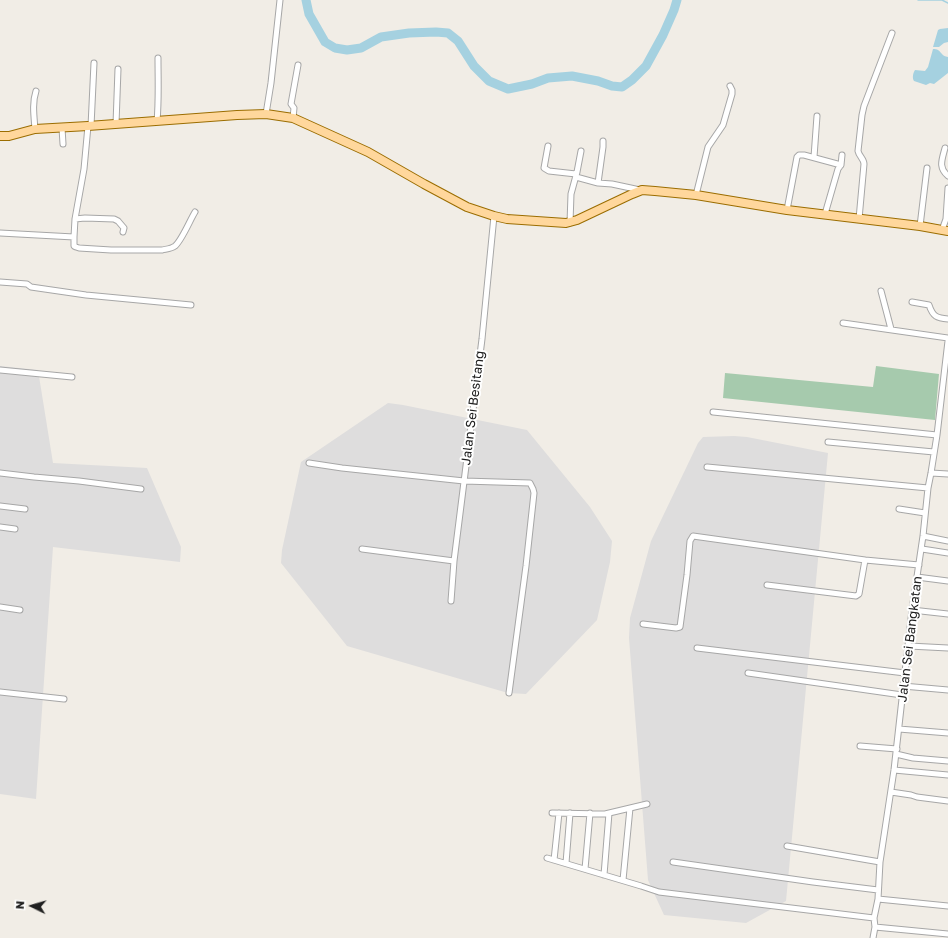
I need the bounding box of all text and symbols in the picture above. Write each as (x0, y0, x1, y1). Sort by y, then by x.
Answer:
street label: Jalan Sei Besitang (458, 350, 488, 466)
street label: Jalan Sei Bangkatan (895, 575, 925, 703)
north arrow (12, 886, 52, 926)
text: N (13, 900, 26, 910)

